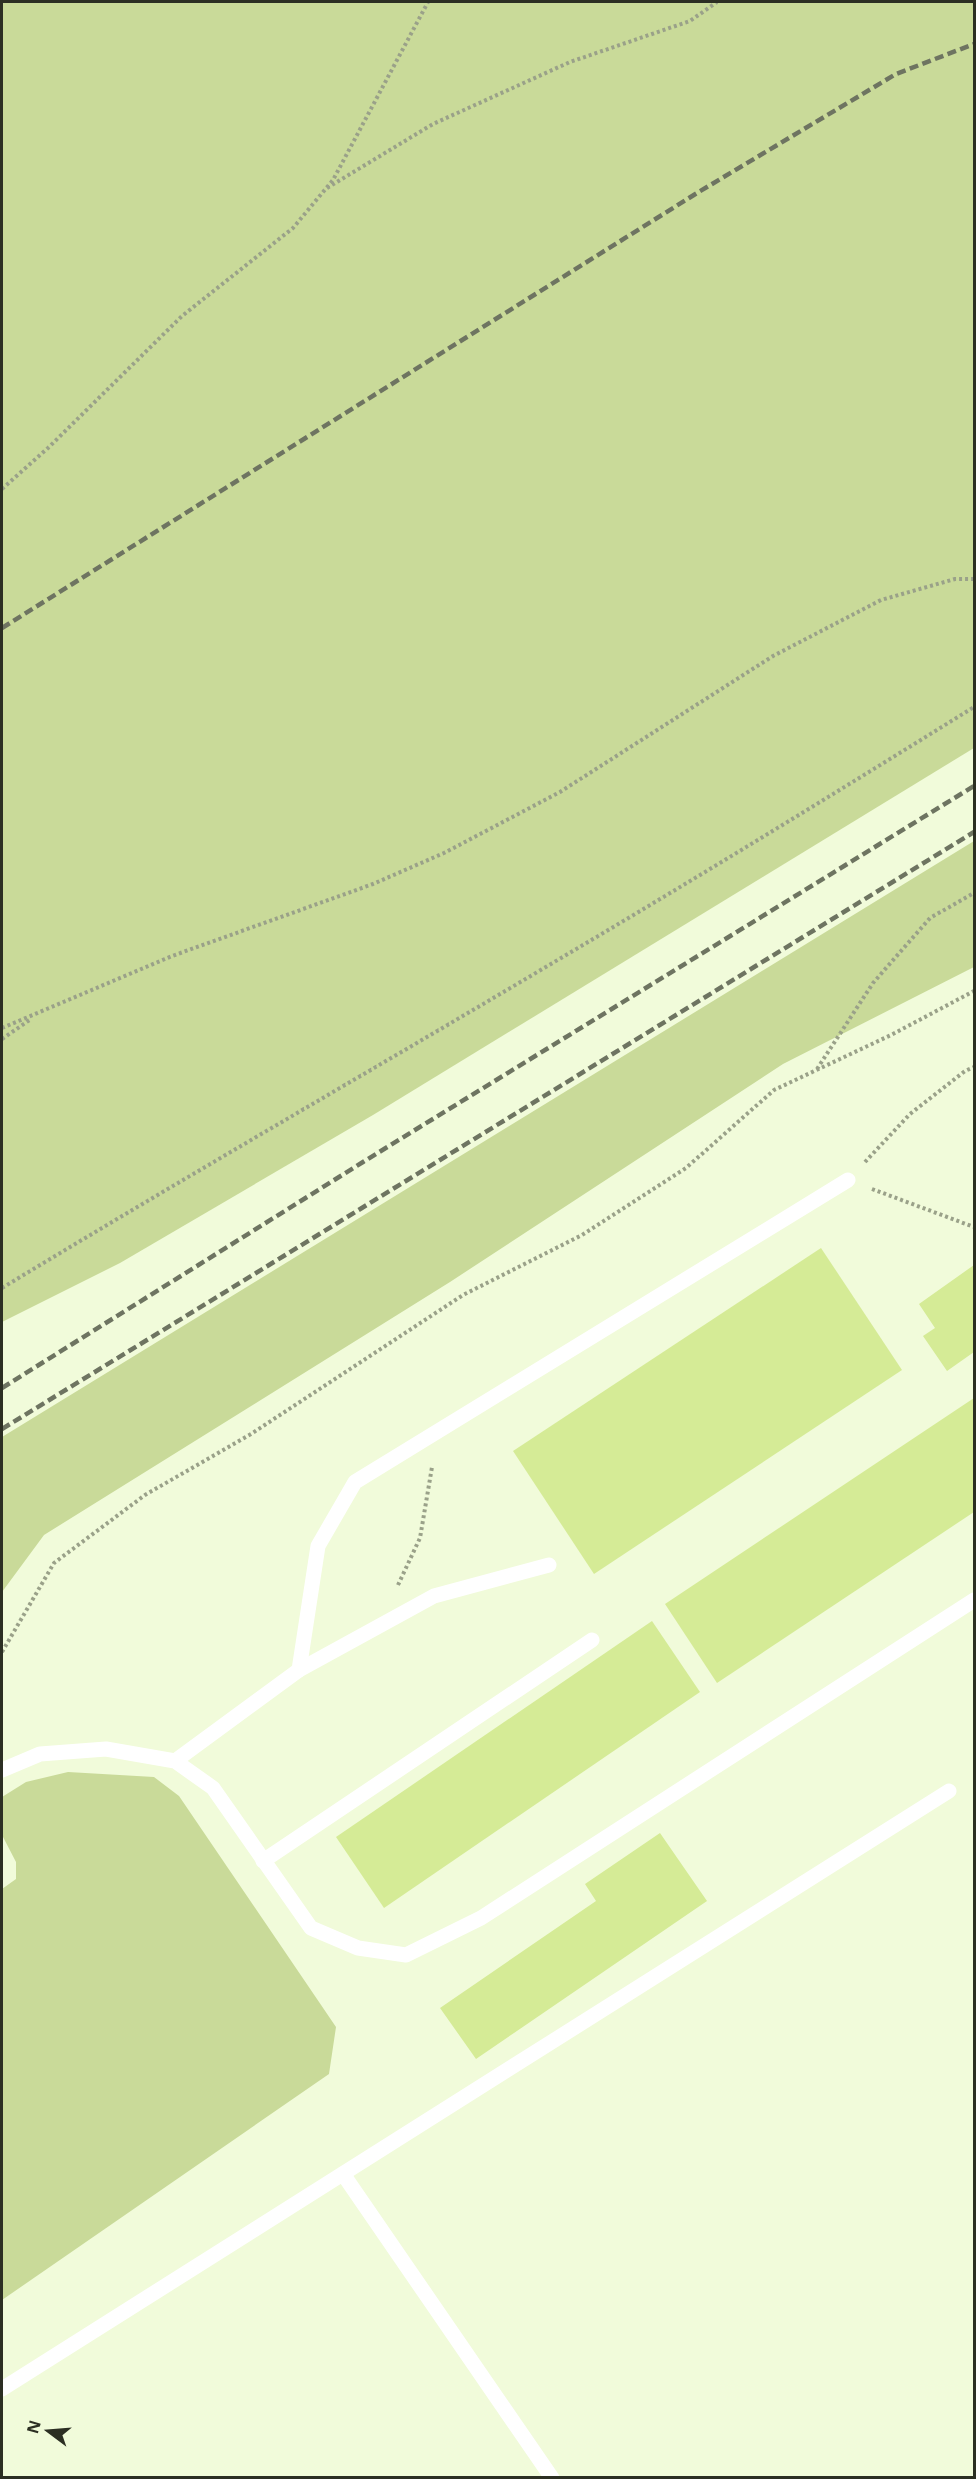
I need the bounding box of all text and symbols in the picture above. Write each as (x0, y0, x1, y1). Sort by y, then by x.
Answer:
north arrow (18, 2401, 78, 2461)
text: N (21, 2418, 46, 2436)

